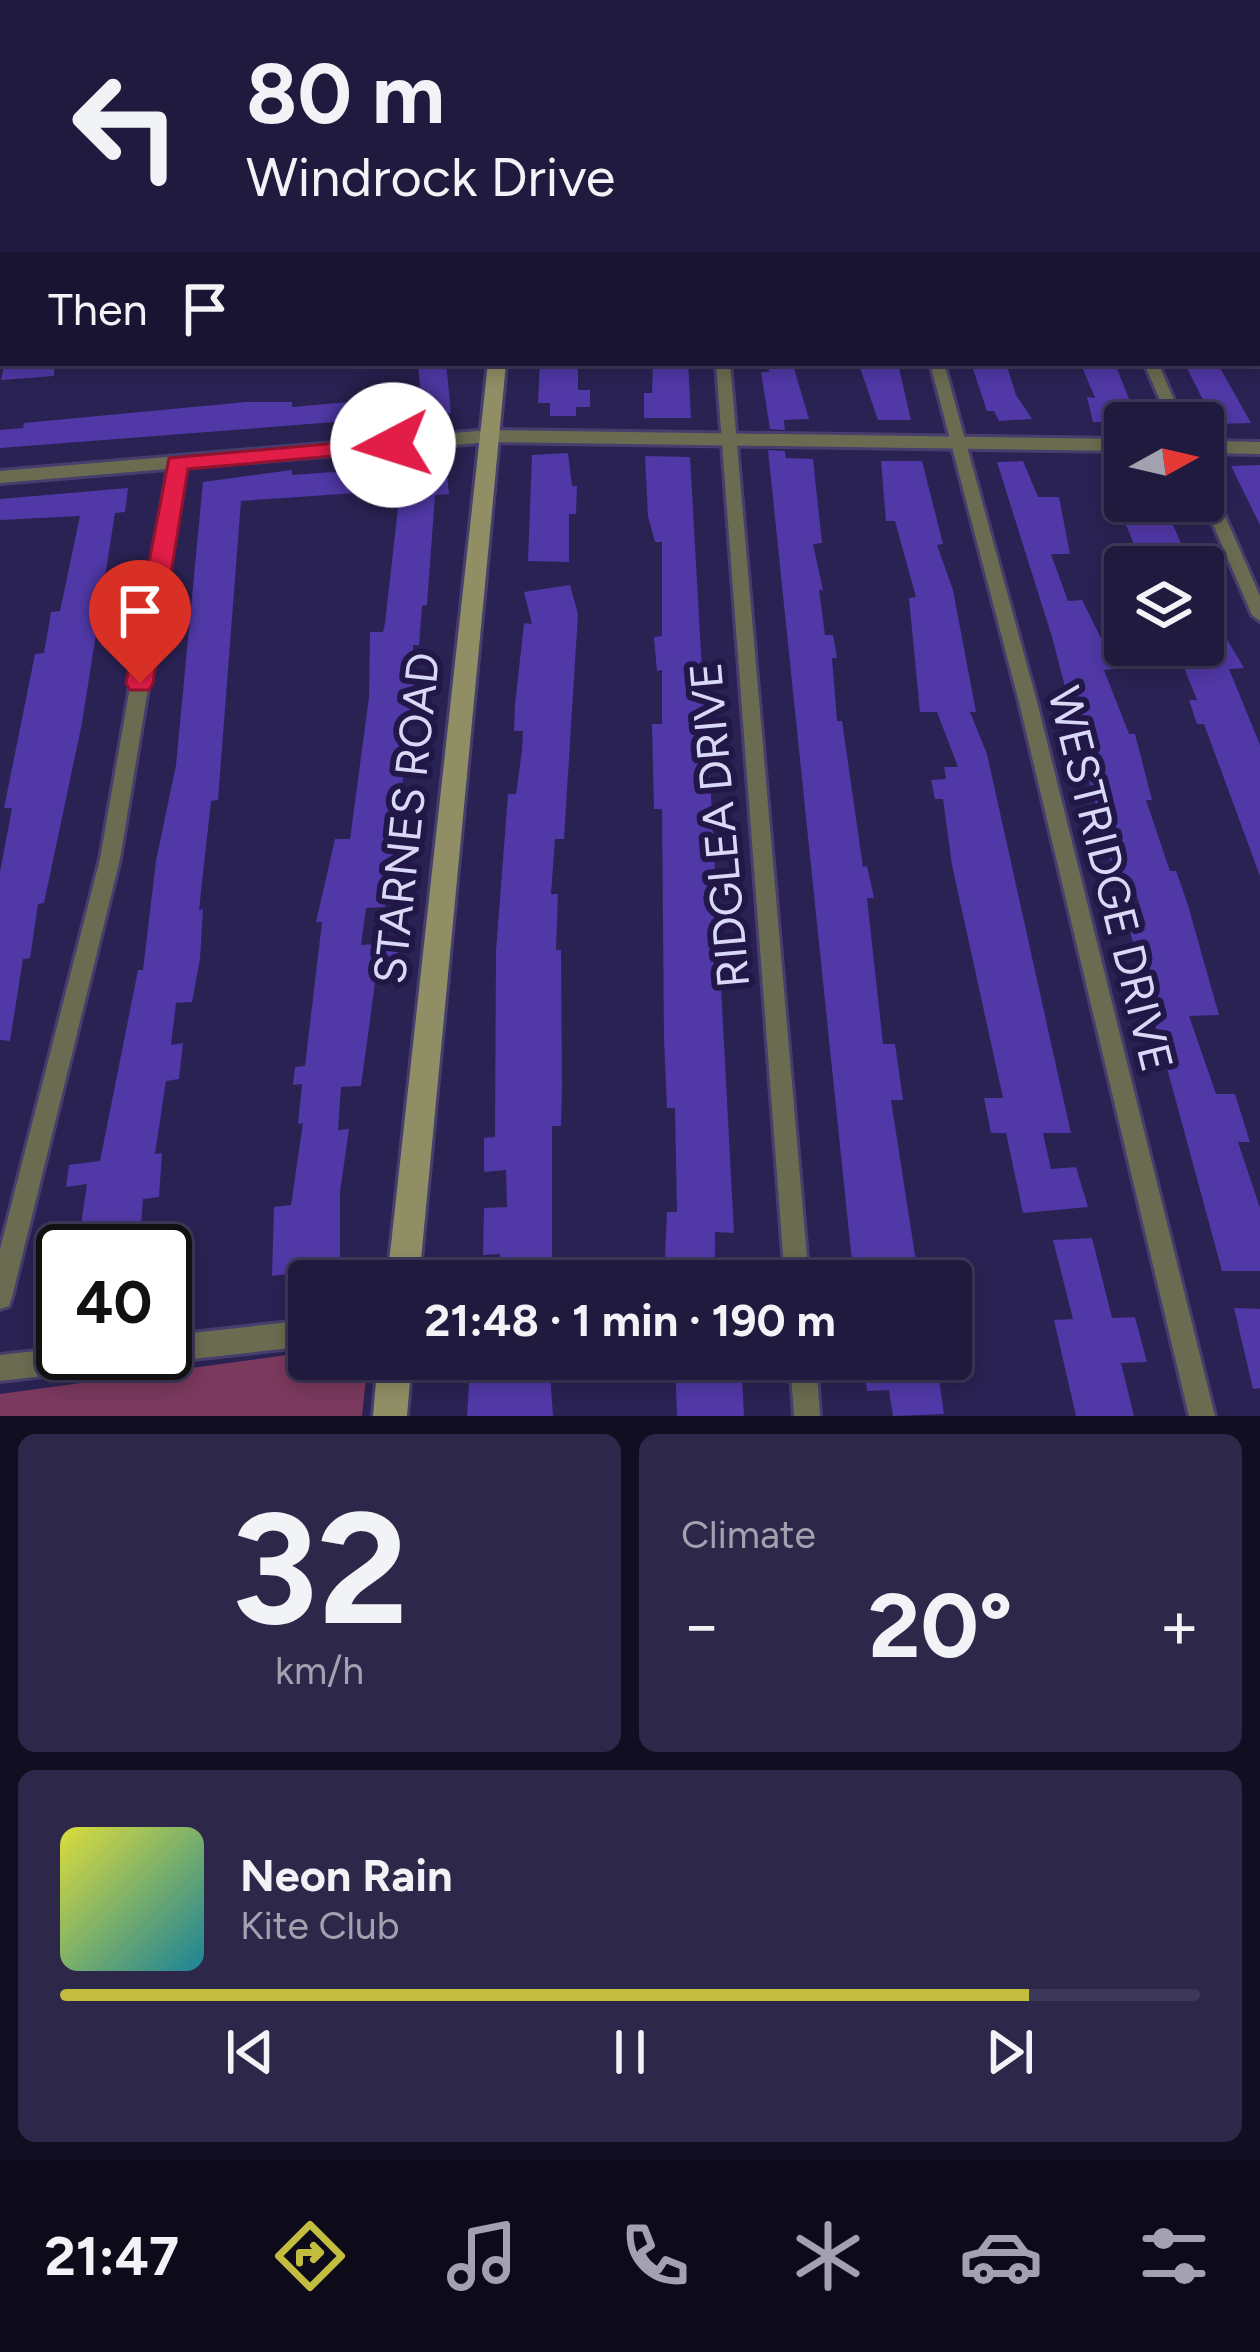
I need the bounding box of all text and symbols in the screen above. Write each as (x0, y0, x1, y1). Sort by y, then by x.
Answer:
text: 80 m (246, 43, 445, 144)
icon: left (48, 48, 204, 204)
text: Windrock Drive (246, 145, 615, 210)
icon: arrive (172, 276, 238, 342)
text: Then (48, 282, 148, 336)
position arrow (330, 382, 456, 508)
north arrow (1104, 402, 1224, 522)
map controls (1104, 402, 1224, 666)
button: layers (1104, 546, 1224, 666)
pin (89, 560, 191, 683)
icon: arrive (107, 578, 173, 644)
street label: STARNES ROAD (362, 650, 450, 986)
street label: RIDGLEA DRIVE (678, 660, 760, 990)
street label: WESTRIDGE DRIVE (1037, 681, 1185, 1077)
speed limit sign: 40 (36, 1224, 192, 1380)
text: 21:48 · 1 min · 190 m (424, 1293, 836, 1347)
text: 32 (231, 1475, 408, 1662)
text: Climate (681, 1511, 816, 1558)
text: 20° (868, 1571, 1013, 1680)
text: − (681, 1585, 722, 1665)
text: + (1159, 1585, 1200, 1665)
text: km/h (275, 1647, 364, 1694)
text: Neon Rain (240, 1848, 453, 1902)
text: Kite Club (240, 1902, 400, 1949)
icon: previous (217, 2019, 283, 2085)
icon: pause (597, 2019, 663, 2085)
icon: next (977, 2019, 1043, 2085)
icon: directions (268, 2214, 352, 2298)
icon: music (440, 2214, 524, 2298)
icon: phone (613, 2214, 697, 2298)
icon: climate (786, 2214, 870, 2298)
icon: car (959, 2214, 1043, 2298)
icon: filters (1132, 2214, 1216, 2298)
text: 21:47 (44, 2224, 179, 2289)

